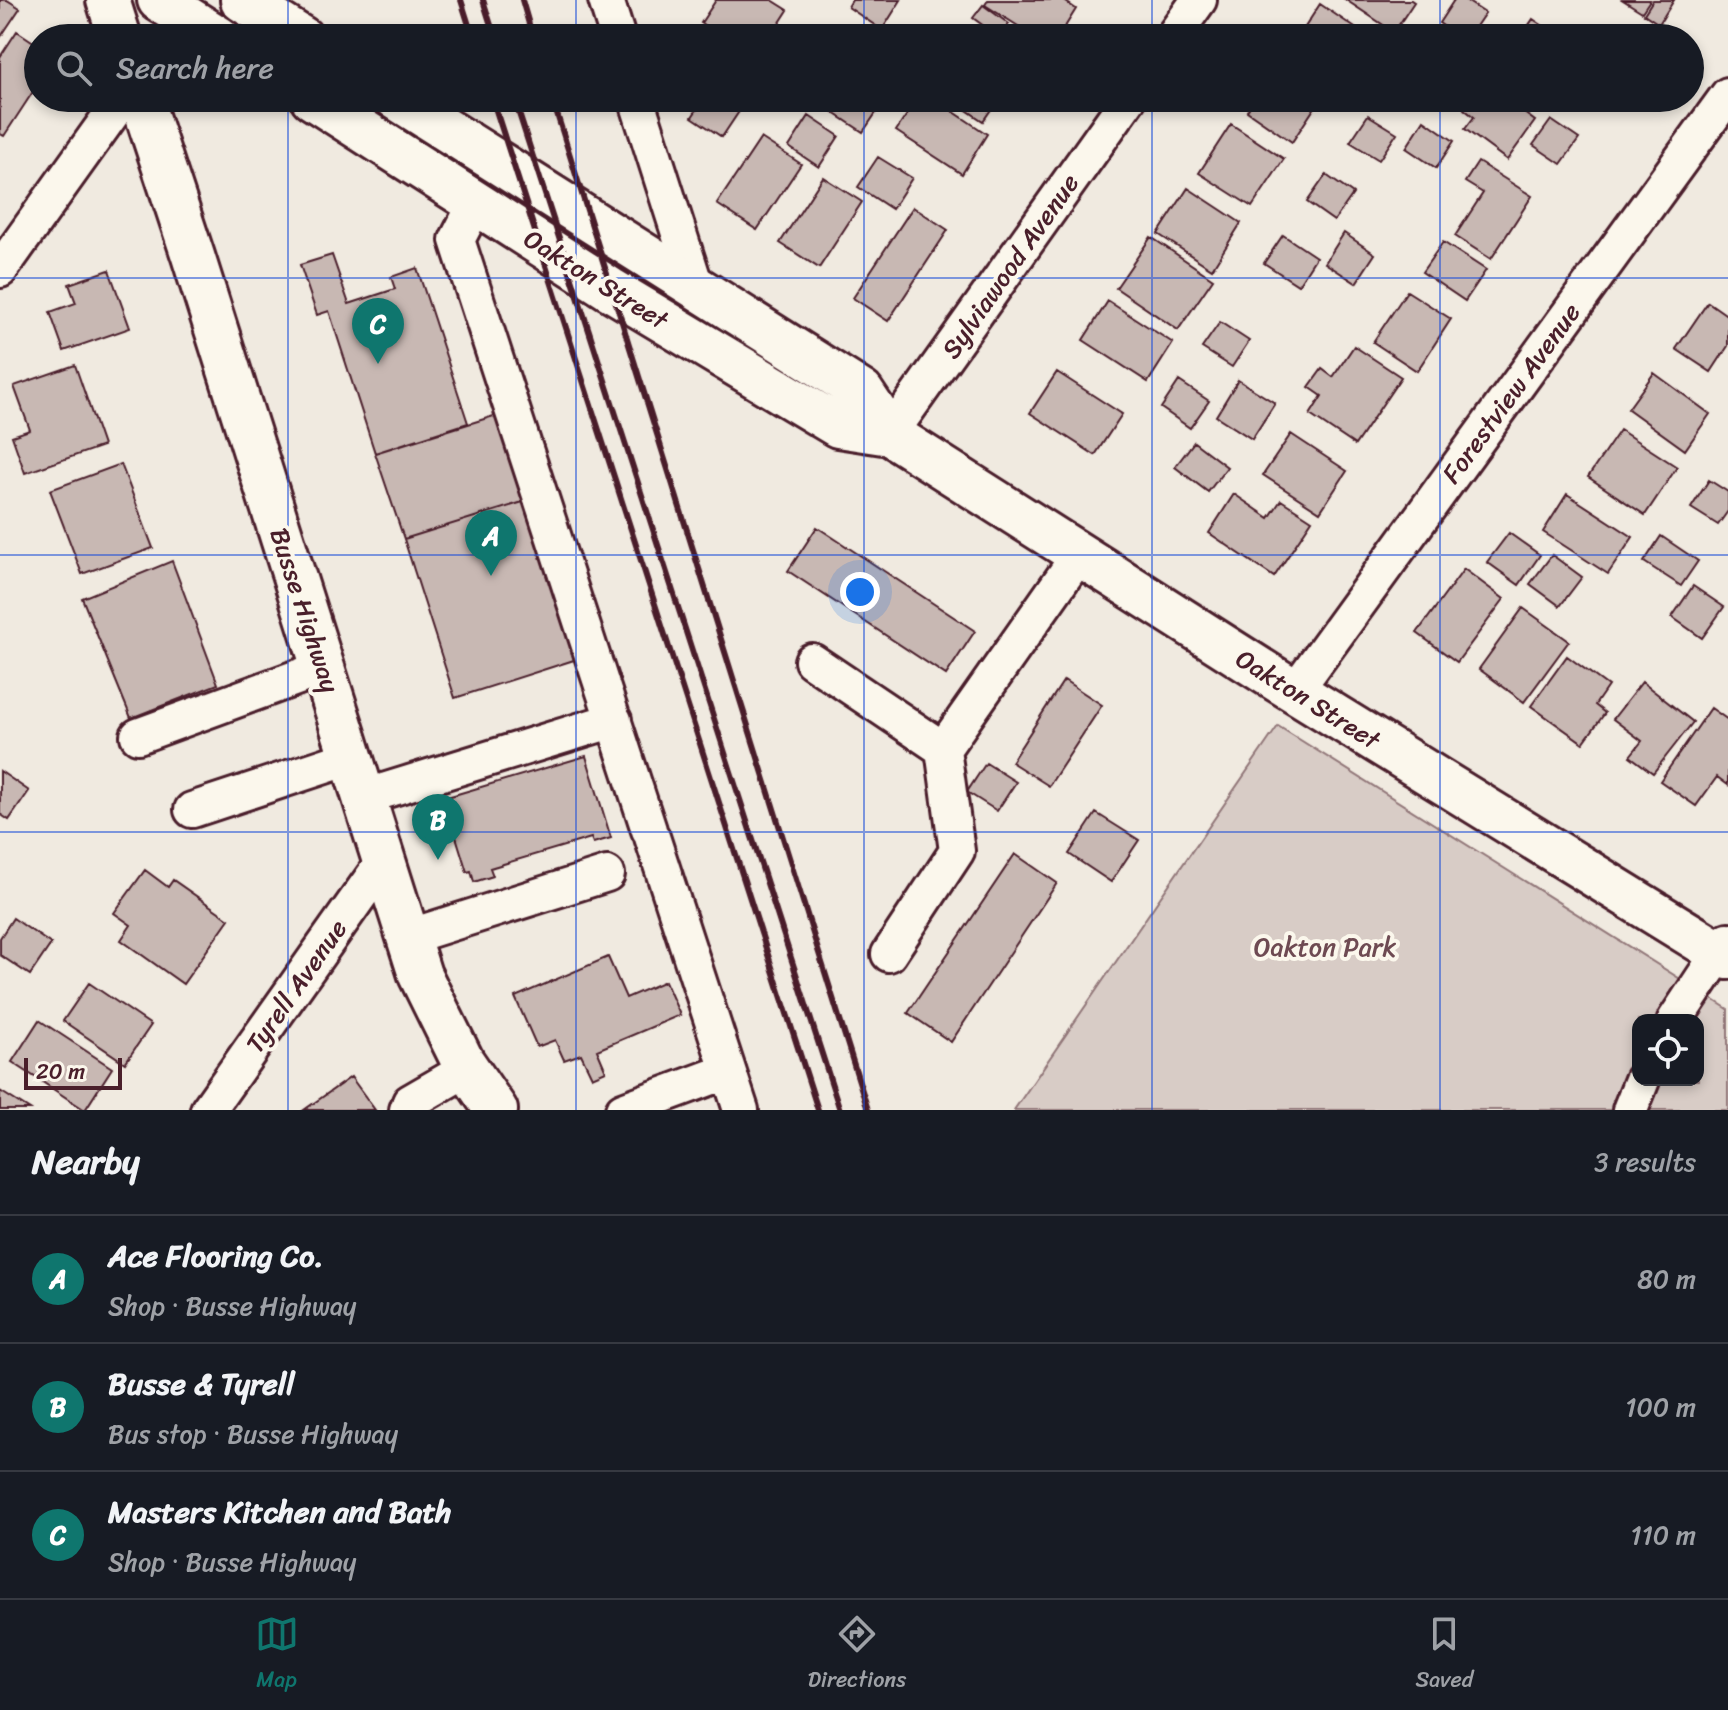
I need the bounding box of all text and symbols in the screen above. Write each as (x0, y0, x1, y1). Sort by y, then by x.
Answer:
search box (24, 24, 1704, 112)
text: Search here (116, 41, 274, 95)
icon: search (52, 46, 96, 90)
street label: Sylviawood Avenue (929, 164, 1091, 368)
street label: Oakton Street (514, 216, 679, 343)
street label: Forestview Avenue (1429, 292, 1593, 494)
pin: C (352, 298, 404, 364)
pin: A (465, 510, 517, 576)
street label: Busse Highway (257, 522, 354, 699)
your location (840, 572, 880, 612)
street label: Oakton Street (1226, 636, 1391, 763)
pin: B (412, 794, 464, 860)
street label: Tyrell Avenue (233, 909, 359, 1063)
park label: Oakton Park (1254, 924, 1396, 970)
map controls (1632, 1014, 1704, 1086)
button: locate (1632, 1014, 1704, 1086)
text: 20 m (36, 1052, 85, 1091)
scale bar (24, 1054, 122, 1090)
text: Nearby (32, 1132, 140, 1192)
text: 3 results (1594, 1139, 1696, 1185)
text: Ace Flooring Co. (108, 1229, 324, 1283)
text: A (49, 1256, 67, 1302)
text: 80 m (1637, 1256, 1696, 1302)
text: Shop · Busse Highway (108, 1283, 356, 1329)
text: Busse & Tyrell (108, 1357, 295, 1411)
text: B (50, 1384, 66, 1430)
text: 100 m (1625, 1384, 1696, 1430)
text: Bus stop · Busse Highway (108, 1411, 398, 1457)
text: Masters Kitchen and Bath (108, 1485, 451, 1539)
text: C (50, 1512, 66, 1558)
text: 110 m (1631, 1512, 1696, 1558)
text: Shop · Busse Highway (108, 1539, 356, 1585)
tab: Map (255, 1612, 299, 1699)
tab: Directions (808, 1612, 906, 1699)
tab: Saved (1415, 1612, 1473, 1699)

